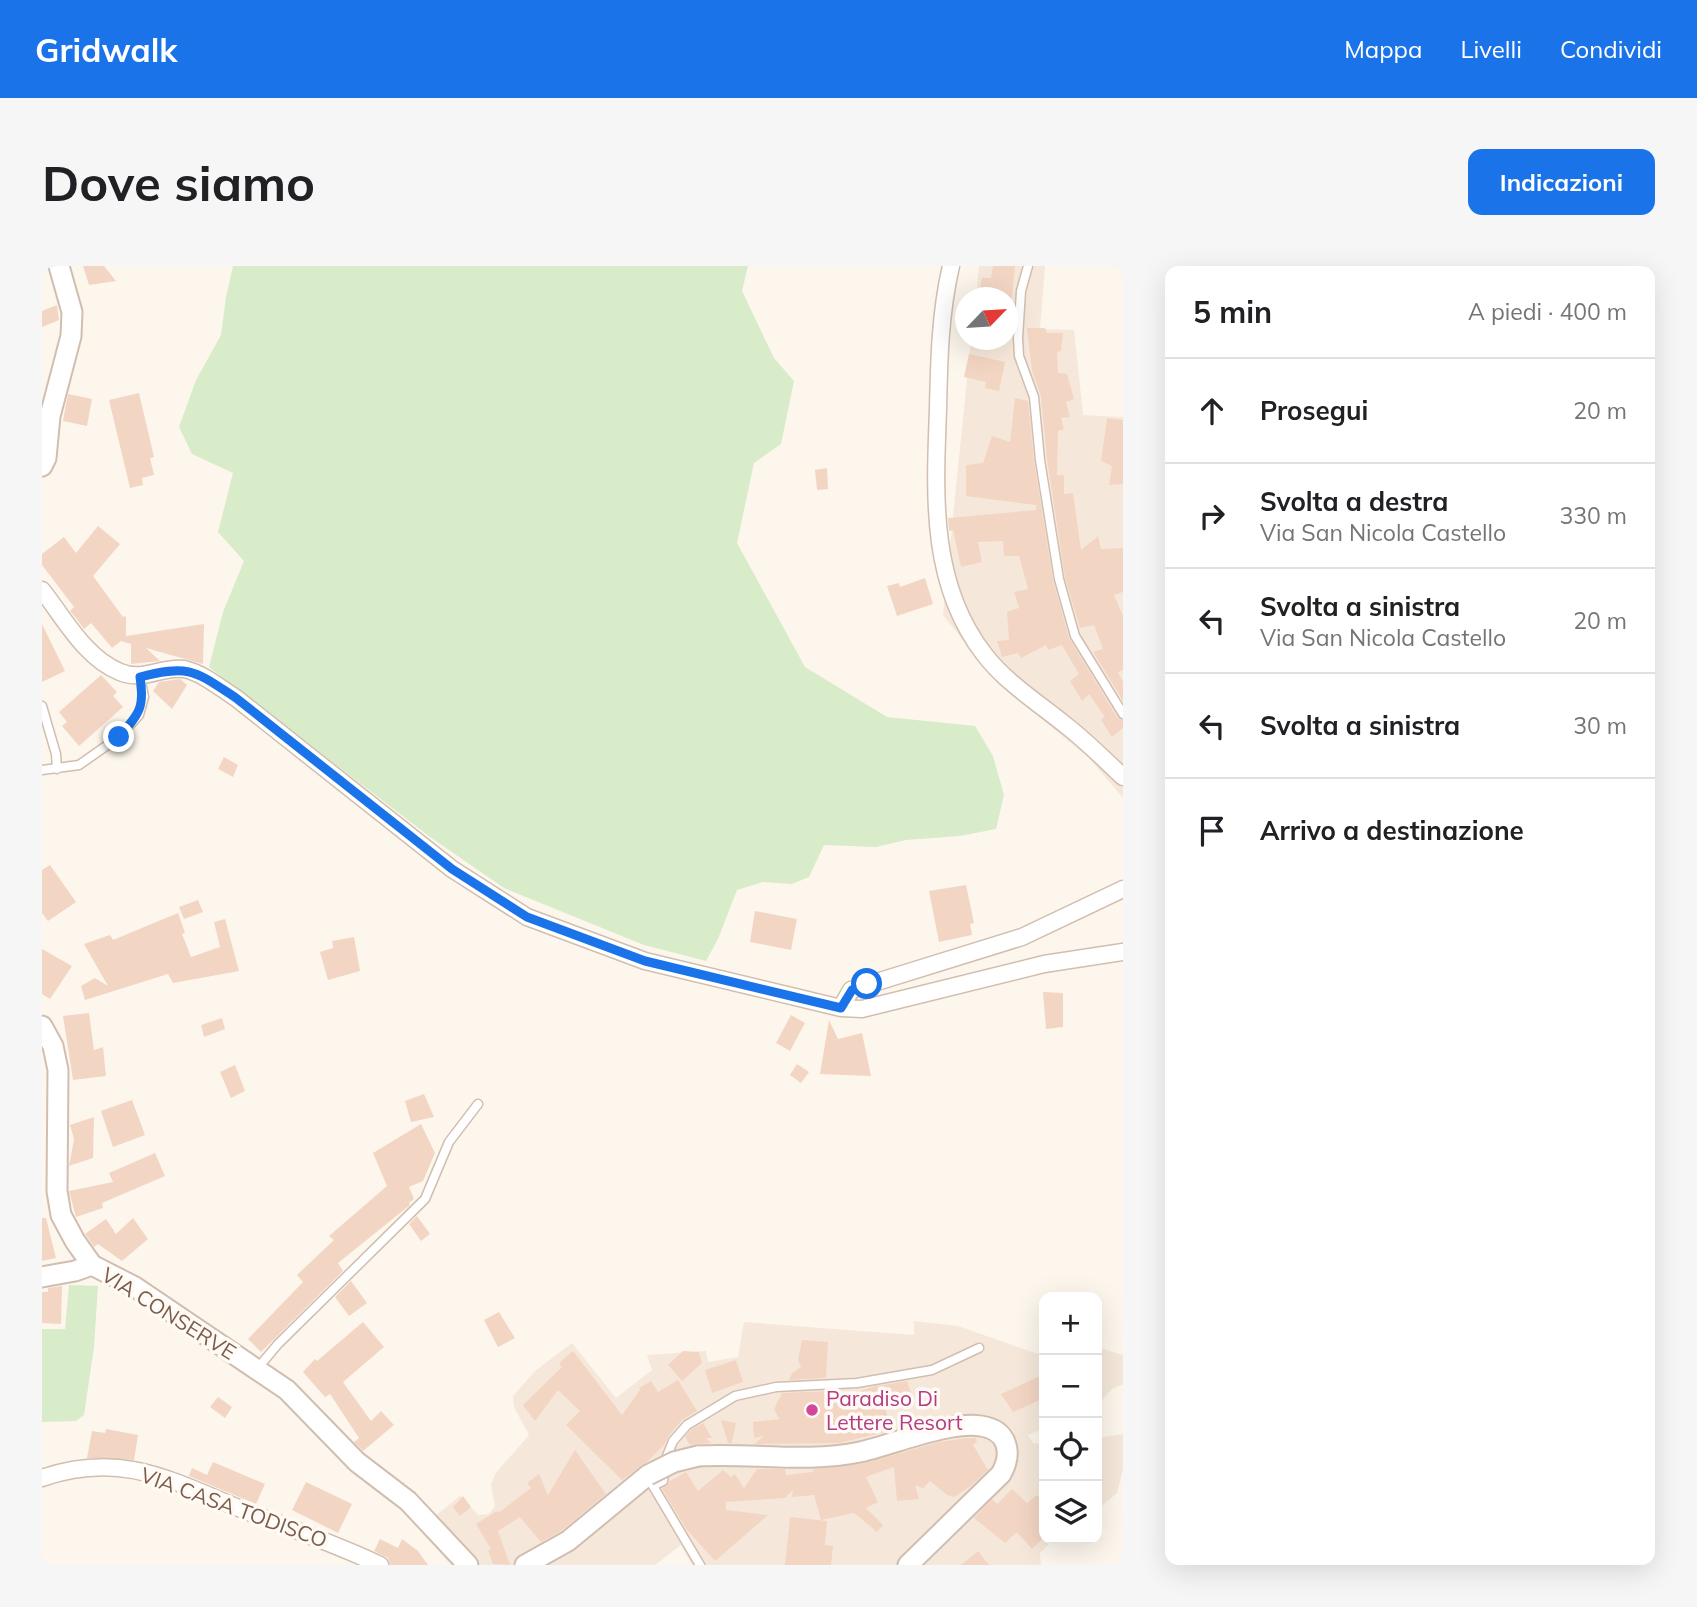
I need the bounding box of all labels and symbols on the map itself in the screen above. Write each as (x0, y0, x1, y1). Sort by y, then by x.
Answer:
north arrow (955, 287, 1018, 350)
route end (103, 721, 134, 752)
route start (851, 968, 882, 999)
street label: VIA CONSERVE (97, 1261, 241, 1365)
place label: Paradiso Di Lettere Resort (826, 1385, 963, 1435)
marker: Paradiso Di Lettere Resort (804, 1402, 820, 1418)
street label: VIA CASA TODISCO (137, 1461, 331, 1553)

